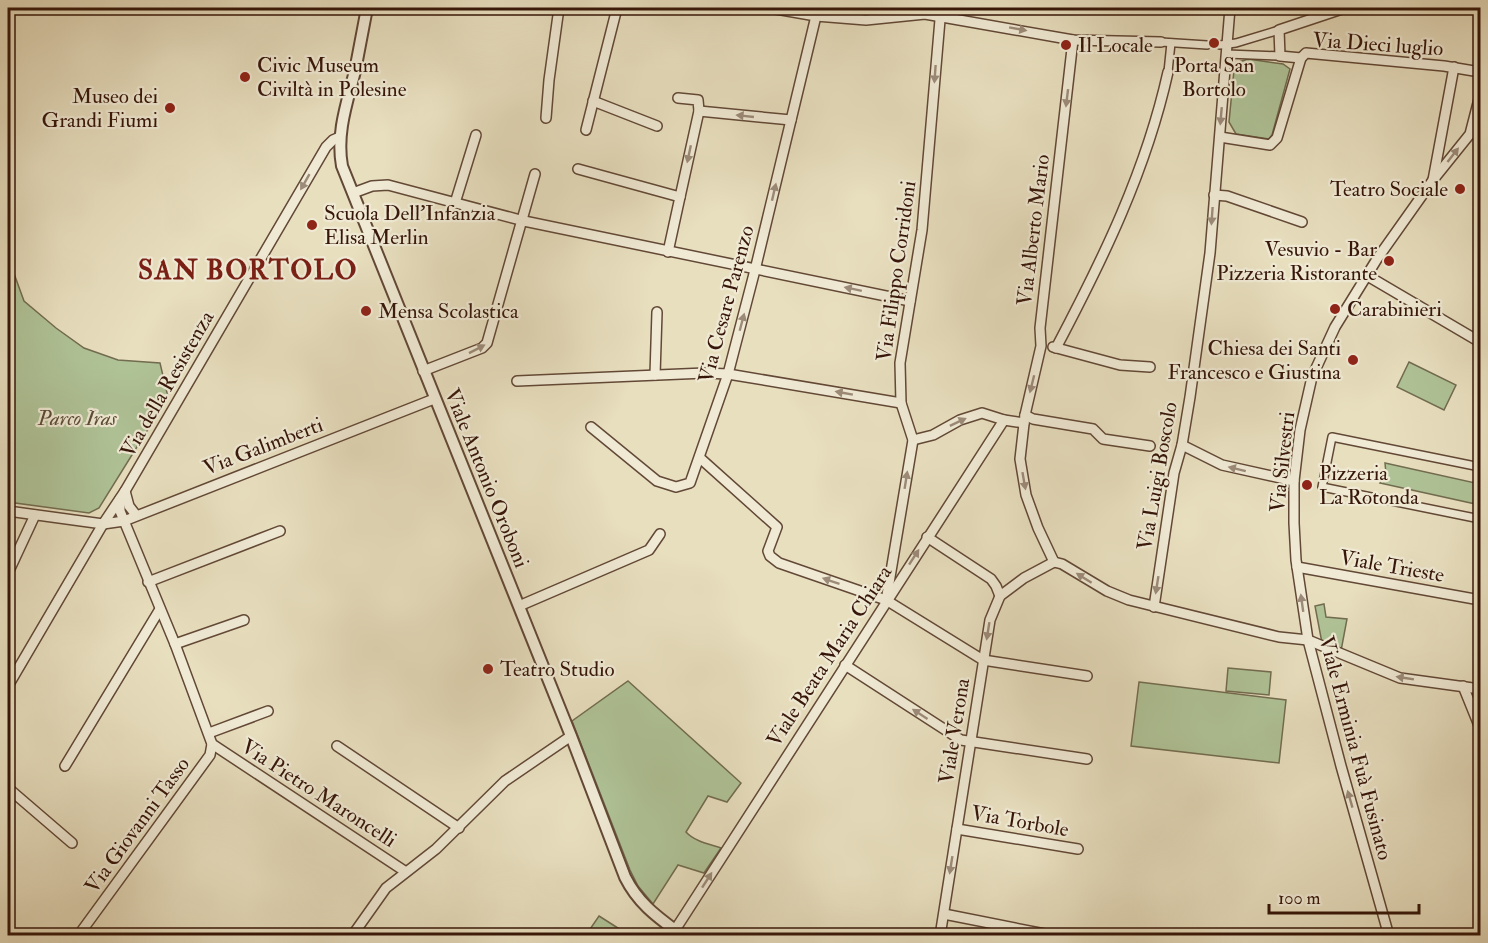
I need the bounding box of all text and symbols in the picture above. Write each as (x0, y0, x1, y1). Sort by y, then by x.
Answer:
one-way arrow (1008, 25, 1027, 34)
street label: Via Dieci luglio (1312, 26, 1444, 63)
place label: Il Locale (1078, 32, 1153, 59)
marker: Porta San Bortolo (1207, 36, 1221, 50)
marker: Il Locale (1059, 38, 1073, 52)
place label: Civic Museum Civiltà in Polesine (257, 52, 407, 103)
place label: Porta San Bortolo (1174, 52, 1254, 103)
one-way arrow (931, 65, 940, 84)
marker: Civic Museum Civiltà in Polesine (238, 70, 252, 84)
place label: Museo dei Grandi Fiumi (42, 83, 158, 134)
one-way arrow (1062, 88, 1071, 107)
marker: Museo dei Grandi Fiumi (163, 101, 177, 115)
one-way arrow (1216, 107, 1226, 126)
one-way arrow (735, 111, 754, 121)
one-way arrow (684, 145, 694, 164)
one-way arrow (1447, 147, 1460, 163)
street label: Via Alberto Mario (1011, 153, 1056, 307)
one-way arrow (300, 174, 310, 191)
place label: Teatro Sociale (1330, 176, 1448, 203)
street label: Via Filippo Corridoni (870, 179, 923, 363)
one-way arrow (770, 182, 779, 201)
marker: Teatro Sociale (1453, 182, 1467, 196)
place label: Scuola Dell'Infanzia Elisa Merlin (324, 200, 496, 251)
one-way arrow (1208, 207, 1217, 226)
marker: Scuola Dell'Infanzia Elisa Merlin (305, 218, 319, 232)
street label: Via Cesare Parenzo (692, 222, 761, 386)
place label: Vesuvio - Bar Pizzeria Ristorante (1216, 236, 1377, 287)
district label: SAN BORTOLO (138, 254, 358, 287)
marker: Vesuvio - Bar Pizzeria Ristorante (1382, 254, 1396, 268)
one-way arrow (843, 284, 862, 293)
place label: Carabinieri (1347, 296, 1442, 323)
place label: Mensa Scolastica (378, 298, 519, 325)
marker: Carabinieri (1328, 302, 1342, 316)
marker: Mensa Scolastica (359, 304, 373, 318)
street label: Via della Resistenza (114, 306, 221, 463)
one-way arrow (738, 313, 747, 331)
place label: Chiesa dei Santi Francesco e Giustina (1167, 335, 1341, 386)
one-way arrow (469, 344, 486, 354)
marker: Chiesa dei Santi Francesco e Giustina (1346, 353, 1360, 367)
one-way arrow (1027, 375, 1037, 394)
street label: Viale Antonio Oroboni (438, 385, 535, 572)
one-way arrow (834, 389, 853, 398)
street label: Via Luigi Boscolo (1131, 400, 1184, 552)
park label: Parco Iras (37, 405, 118, 432)
street label: Via Silvestri (1264, 410, 1301, 514)
street label: Via Galimberti (199, 411, 327, 482)
one-way arrow (949, 417, 966, 426)
place label: Pizzeria La Rotonda (1319, 460, 1419, 511)
one-way arrow (1228, 464, 1246, 473)
one-way arrow (902, 471, 911, 490)
one-way arrow (1020, 472, 1029, 491)
marker: Pizzeria La Rotonda (1300, 478, 1314, 492)
street label: Viale Trieste (1338, 544, 1447, 589)
one-way arrow (908, 549, 919, 565)
street label: Viale Beata Maria Chiara (761, 560, 898, 752)
one-way arrow (1075, 572, 1092, 583)
one-way arrow (822, 575, 840, 585)
one-way arrow (1152, 576, 1161, 595)
one-way arrow (1297, 594, 1306, 613)
one-way arrow (983, 621, 992, 640)
street label: Viale Erminia Fuà Fusinato (1313, 633, 1398, 863)
place label: Teatro Studio (500, 656, 615, 683)
marker: Teatro Studio (481, 662, 495, 676)
one-way arrow (1395, 674, 1414, 683)
street label: Viale Verona (933, 676, 976, 786)
one-way arrow (912, 708, 928, 719)
street label: Via Pietro Maroncelli (236, 733, 402, 854)
street label: Via Giovanni Tasso (79, 752, 196, 899)
one-way arrow (1345, 789, 1354, 807)
street label: Via Torbole (969, 800, 1071, 843)
one-way arrow (947, 855, 956, 874)
one-way arrow (701, 872, 712, 889)
scale bar (1269, 877, 1419, 915)
text: 100 m (1278, 887, 1321, 910)

